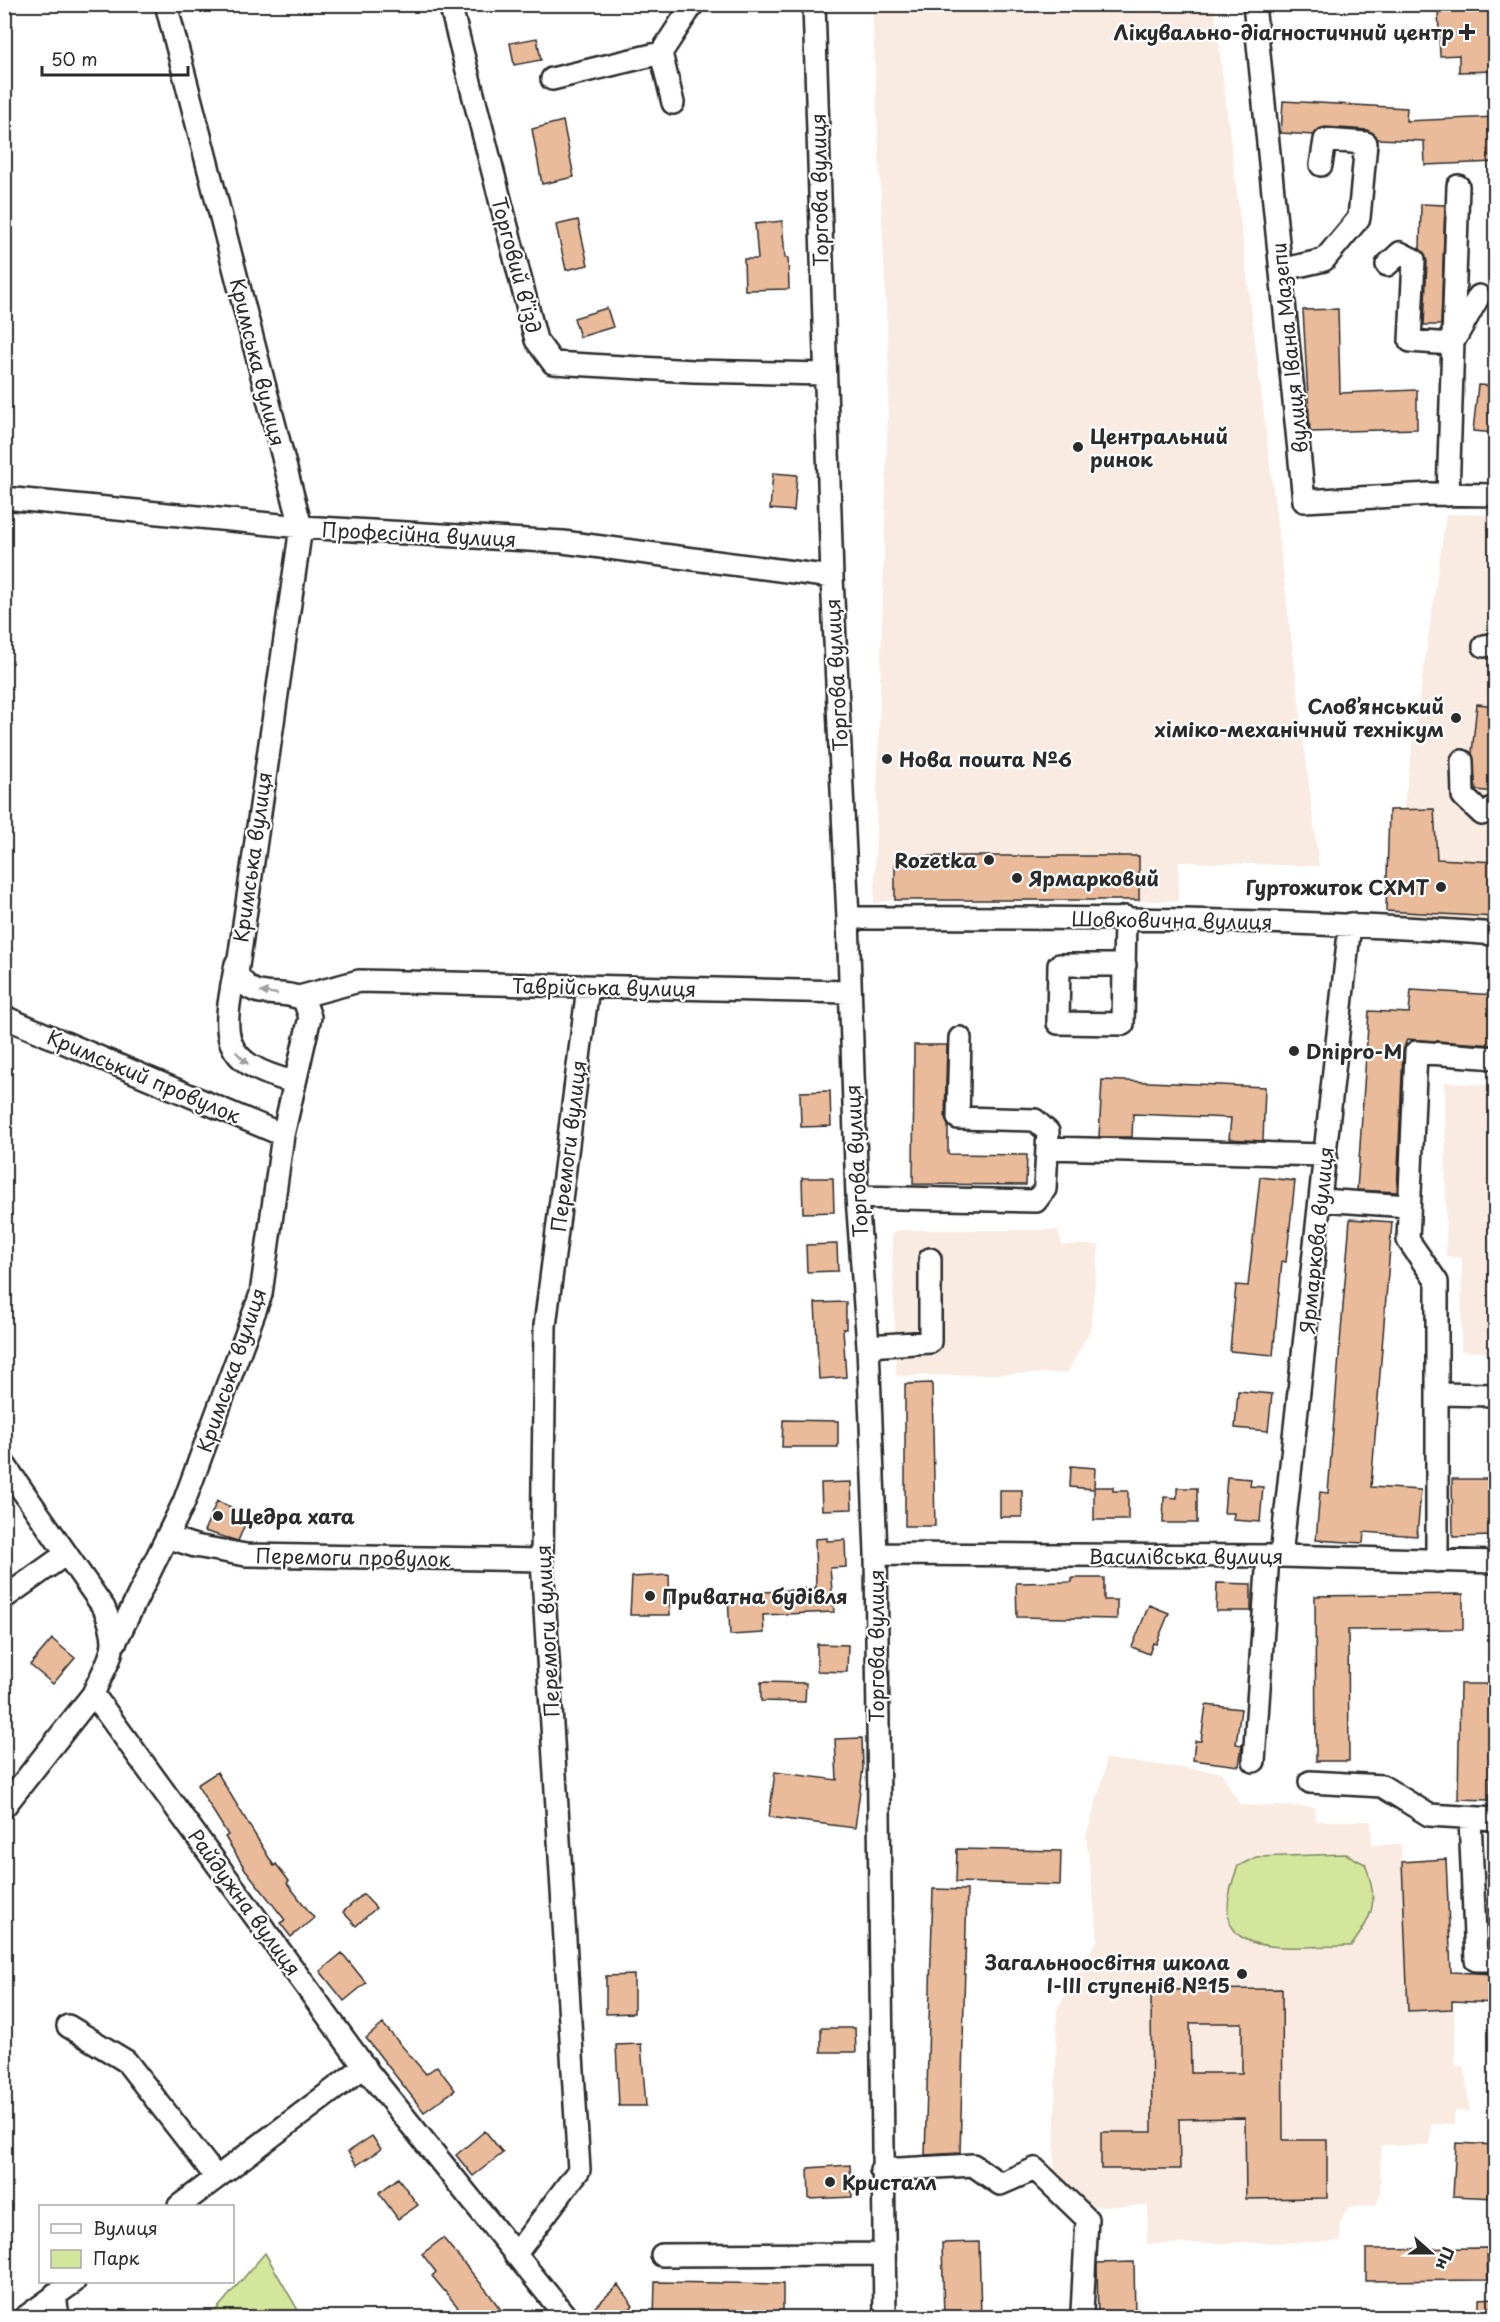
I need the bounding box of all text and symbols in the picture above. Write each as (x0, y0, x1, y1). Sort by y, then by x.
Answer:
place label: Лікувально-діагностичний центр (1114, 17, 1454, 47)
marker: Лікувально-діагностичний центр (1458, 23, 1476, 41)
scale bar (42, 39, 188, 77)
text: 50 m (51, 45, 98, 72)
street label: Торгова вулиця (803, 113, 835, 267)
street label: Торговий в’їзд (484, 194, 550, 336)
street label: вулиця Івана Мазепи (1263, 241, 1315, 455)
street label: Кримська вулиця (223, 275, 293, 449)
place label: Центральний ринок (1090, 421, 1228, 474)
marker: Центральний ринок (1071, 440, 1085, 454)
street label: Професійна вулиця (321, 514, 517, 554)
street label: Торгова вулиця (817, 598, 855, 752)
place label: Слов’янський хіміко-механічний технікум (1155, 691, 1444, 744)
marker: Слов’янський хіміко-механічний технікум (1449, 711, 1463, 725)
place label: Нова пошта №6 (899, 744, 1072, 774)
marker: Нова пошта №6 (880, 752, 894, 766)
street label: Кримська вулиця (225, 770, 279, 944)
place label: Rozetka (894, 845, 977, 875)
marker: Rozetka (982, 853, 996, 867)
place label: Ярмарковий (1028, 863, 1159, 893)
marker: Ярмарковий (1010, 871, 1024, 885)
place label: Гуртожиток СХМТ (1246, 872, 1430, 902)
marker: Гуртожиток СХМТ (1434, 880, 1448, 894)
street label: Шовковична вулиця (1071, 903, 1273, 937)
street label: Таврійська вулиця (512, 970, 696, 1004)
one-way arrow (259, 989, 278, 998)
street label: Кримський провулок (43, 1022, 245, 1130)
place label: Dnipro-M (1306, 1036, 1402, 1066)
marker: Dnipro-M (1287, 1044, 1301, 1058)
one-way arrow (235, 1051, 249, 1065)
street label: Перемоги вулиця (543, 1059, 593, 1233)
street label: Торгова вулиця (837, 1084, 875, 1238)
street label: Ярмаркова вулиця (1291, 1145, 1341, 1335)
street label: Кримська вулиця (189, 1284, 273, 1456)
place label: Щедра хата (230, 1501, 355, 1531)
marker: Щедра хата (211, 1509, 225, 1523)
street label: Перемоги провулок (255, 1540, 451, 1574)
street label: Василівська вулиця (1089, 1541, 1283, 1571)
street label: Перемоги вулиця (528, 1544, 566, 1718)
street label: Торгова вулиця (861, 1569, 891, 1723)
place label: Приватна будівля (662, 1581, 848, 1611)
marker: Приватна будівля (643, 1589, 657, 1603)
street label: Райдужна вулиця (181, 1822, 309, 1982)
place label: Загальноосвітня школа І-ІІІ ступенів №15 (984, 1947, 1230, 2000)
marker: Загальноосвітня школа І-ІІІ ступенів №15 (1235, 1967, 1249, 1981)
place label: Кристалл (842, 2167, 937, 2197)
marker: Кристалл (823, 2175, 837, 2189)
legend (39, 2205, 234, 2283)
text: Вулиця (93, 2214, 158, 2241)
north arrow (1401, 2223, 1461, 2283)
text: Парк (93, 2244, 140, 2271)
text: Пн (1431, 2244, 1461, 2274)

